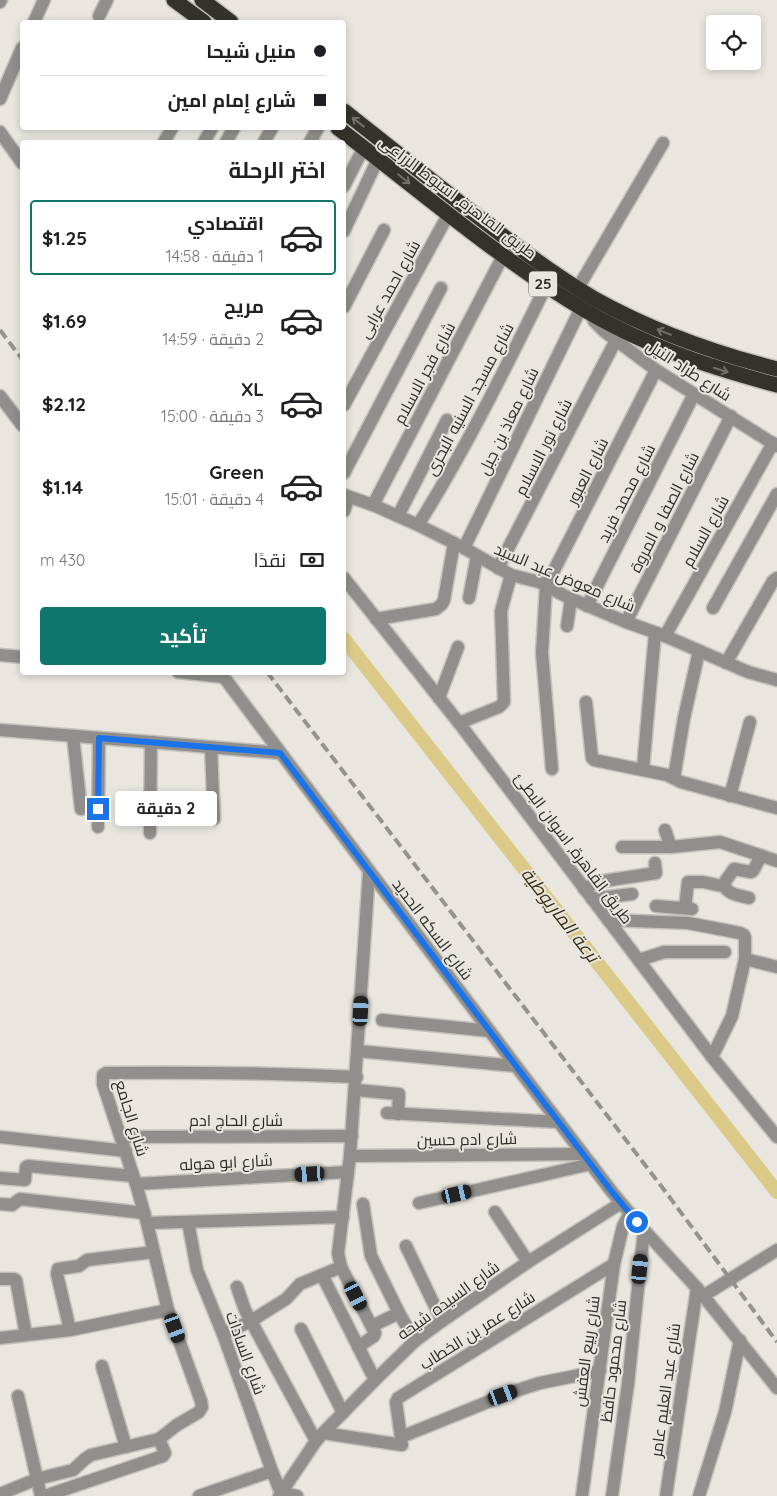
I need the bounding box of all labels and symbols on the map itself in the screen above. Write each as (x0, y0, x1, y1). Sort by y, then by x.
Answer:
one-way arrow (352, 117, 365, 128)
street label: طريق القاهرة, اسيوط الزراعى (374, 131, 541, 264)
one-way arrow (397, 174, 410, 185)
street label: شارع احمد عرابى (354, 236, 426, 343)
road number: 25 (529, 272, 557, 296)
street label: شارع فجر الاسلام (389, 319, 461, 428)
street label: شارع مسجد السنيه البحرى (420, 319, 519, 480)
one-way arrow (657, 326, 672, 336)
street label: شارع طراد النيل (641, 335, 735, 407)
street label: شارع معاذ بن جبل (473, 364, 544, 479)
one-way arrow (713, 365, 729, 375)
street label: شارع نور الاسلام (510, 395, 578, 500)
street label: شارع العبور (561, 434, 614, 510)
street label: شارع محمد فريد (593, 441, 661, 546)
street label: شارع الصفا و المروة (625, 448, 705, 576)
street label: شارع السلام (677, 492, 735, 571)
street label: شارع معوض عبد السيد (491, 538, 639, 618)
street label: طريق القاهرة, اسوان البطئ (510, 768, 638, 928)
callout: 2 دقيقة (116, 792, 218, 826)
route end (87, 798, 109, 820)
water label: ترعة الماريوطية (516, 863, 606, 969)
street label: شارع السكه الحديد (387, 874, 478, 985)
car (352, 996, 369, 1026)
street label: شارع الجامع (109, 1077, 153, 1159)
street label: شارع الحاج ادم (189, 1110, 283, 1132)
street label: شارع ادم حسين (417, 1128, 517, 1152)
street label: شارع ابو هوله (179, 1150, 273, 1176)
car (294, 1166, 325, 1182)
car (440, 1183, 473, 1205)
route start (626, 1211, 648, 1233)
car (630, 1253, 649, 1285)
street label: شارع السيده شيحه (393, 1256, 504, 1345)
car (342, 1279, 369, 1313)
street label: شارع عمر بن الخطاب (416, 1286, 539, 1375)
street label: شارع ربيع العفش (568, 1294, 606, 1408)
street label: شارع محمود حافظ (596, 1298, 632, 1424)
street label: شارع السادات (220, 1309, 270, 1398)
car (162, 1311, 187, 1345)
street label: شارع عبد العليم عامر (646, 1322, 686, 1460)
car (486, 1383, 519, 1407)

